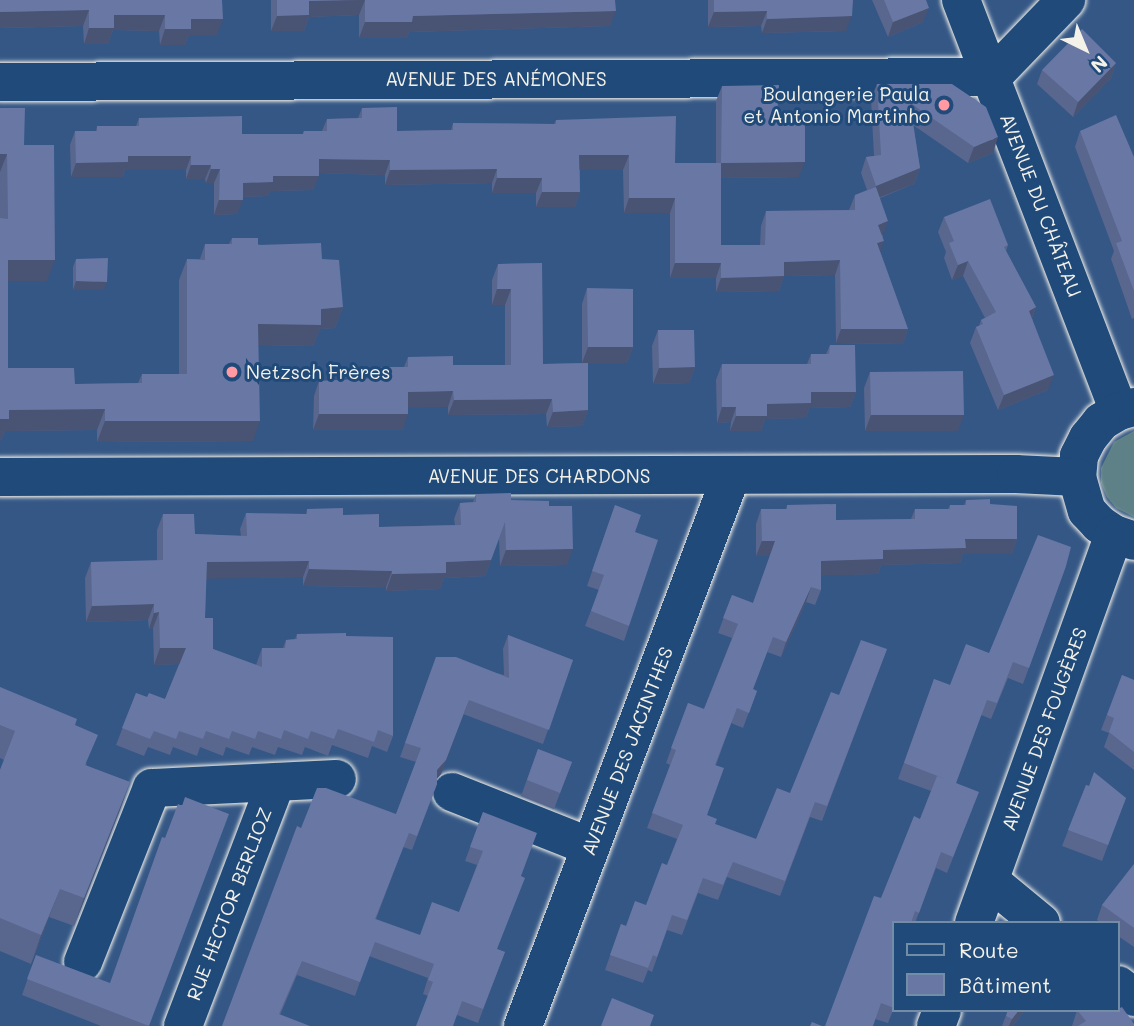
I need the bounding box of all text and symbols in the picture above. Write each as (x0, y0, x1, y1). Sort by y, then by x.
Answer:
north arrow (1050, 14, 1120, 84)
text: N (1086, 51, 1113, 79)
street label: AVENUE DES ANÉMONES (385, 68, 607, 90)
place label: Boulangerie Paula et Antonio Martinho (744, 83, 930, 127)
marker: Boulangerie Paula et Antonio Martinho (936, 97, 952, 113)
street label: AVENUE DU CHÂTEAU (996, 110, 1086, 300)
place label: Netzsch Frères (246, 361, 390, 383)
marker: Netzsch Frères (224, 364, 240, 380)
street label: AVENUE DES CHARDONS (427, 465, 651, 487)
street label: AVENUE DES FOUGÈRES (997, 624, 1091, 834)
street label: AVENUE DES JACINTHES (577, 643, 677, 859)
street label: RUE HECTOR BERLIOZ (182, 804, 276, 1004)
legend (892, 921, 1120, 1012)
text: Route (959, 936, 1019, 963)
text: Bâtiment (959, 971, 1051, 998)

